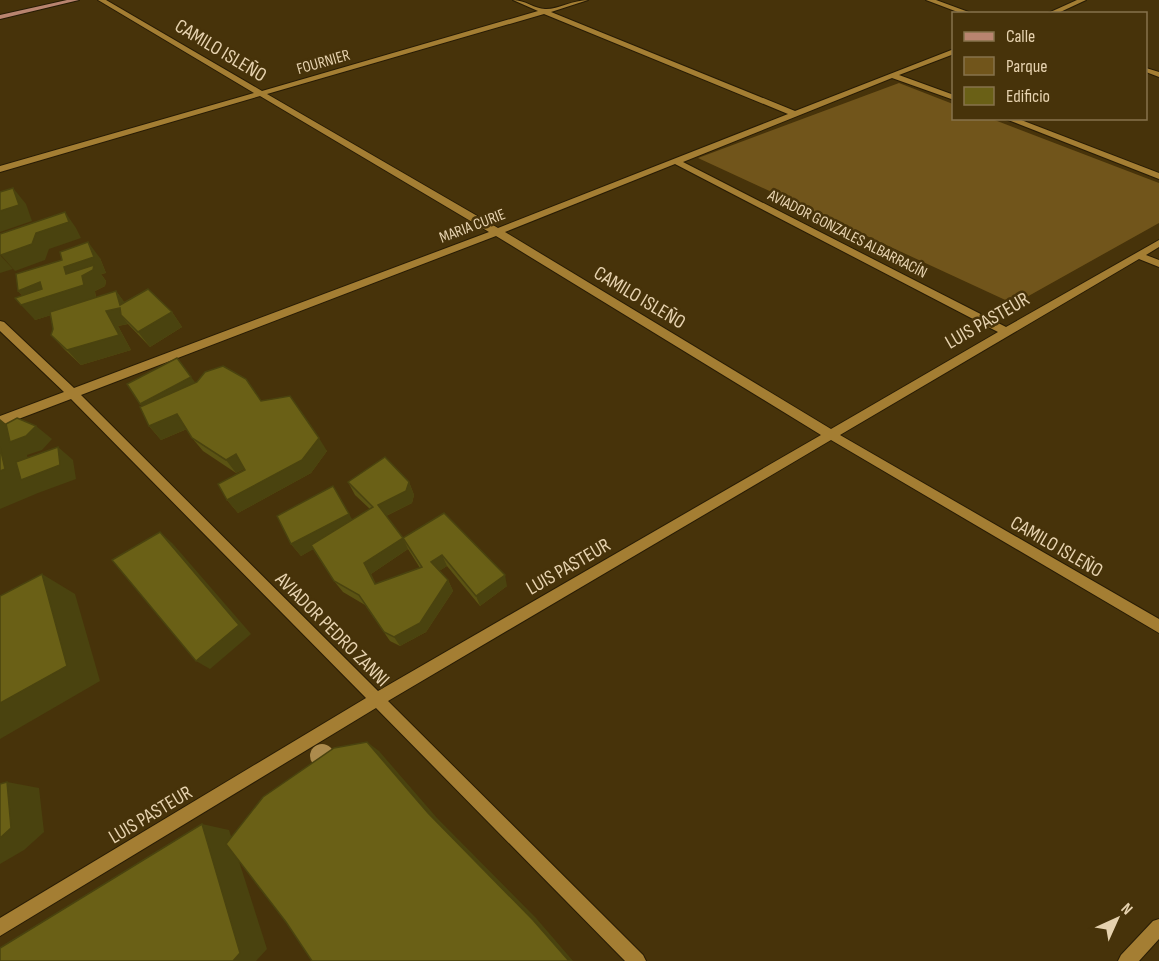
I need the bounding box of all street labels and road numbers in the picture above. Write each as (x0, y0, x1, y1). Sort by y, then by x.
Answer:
street label: CAMILO ISLEÑO (170, 14, 271, 88)
street label: FOURNIER (295, 46, 352, 79)
street label: AVIADOR GONZALES ALBARRACÍN (764, 185, 930, 283)
street label: MARIA CURIE (437, 205, 508, 248)
street label: CAMILO ISLEÑO (589, 261, 690, 335)
street label: LUIS PASTEUR (941, 287, 1034, 355)
street label: CAMILO ISLEÑO (1006, 511, 1107, 583)
street label: LUIS PASTEUR (522, 533, 615, 601)
street label: AVIADOR PEDRO ZANNI (269, 567, 394, 692)
street label: LUIS PASTEUR (104, 781, 197, 849)

